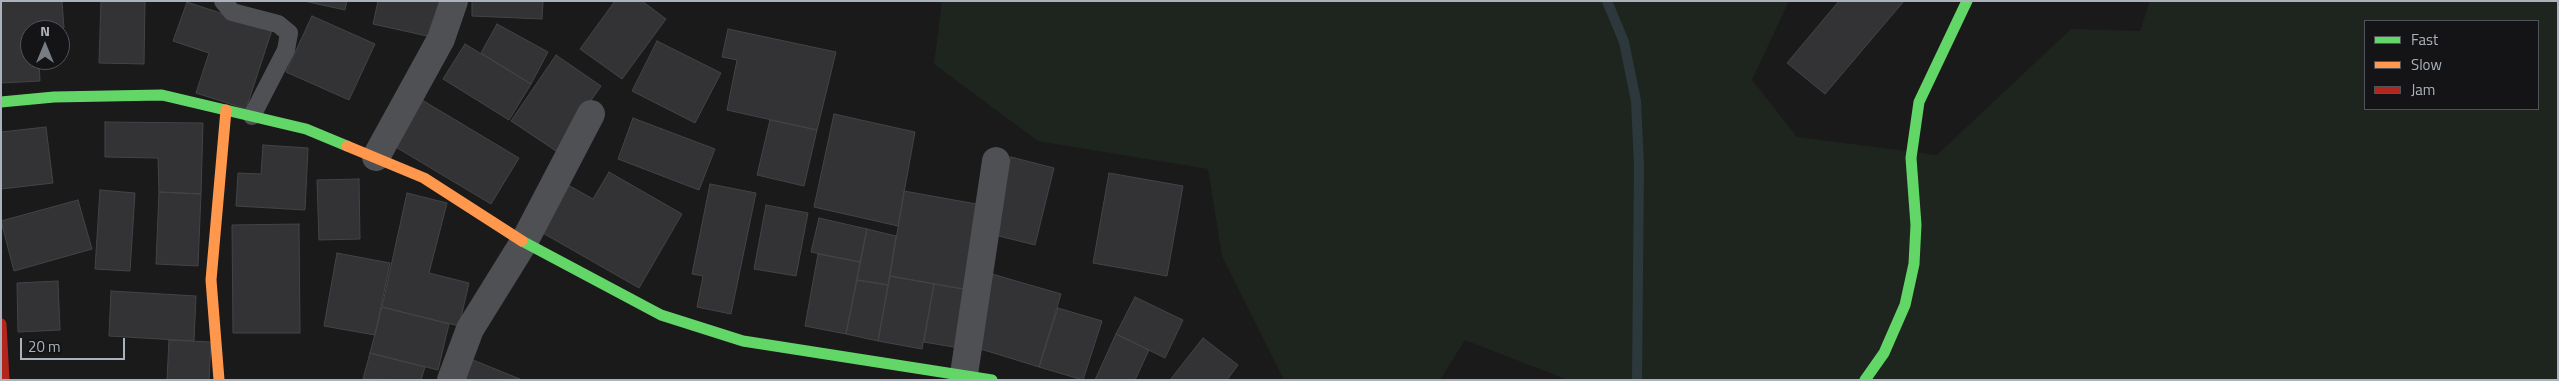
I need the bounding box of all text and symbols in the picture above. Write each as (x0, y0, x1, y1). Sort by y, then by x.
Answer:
north arrow (20, 20, 70, 70)
text: N (40, 20, 50, 41)
legend (2364, 20, 2539, 110)
text: Fast (2411, 28, 2438, 51)
text: Slow (2411, 53, 2442, 76)
text: Jam (2411, 78, 2435, 101)
scale bar (22, 328, 128, 360)
text: 20 m (28, 335, 61, 358)

